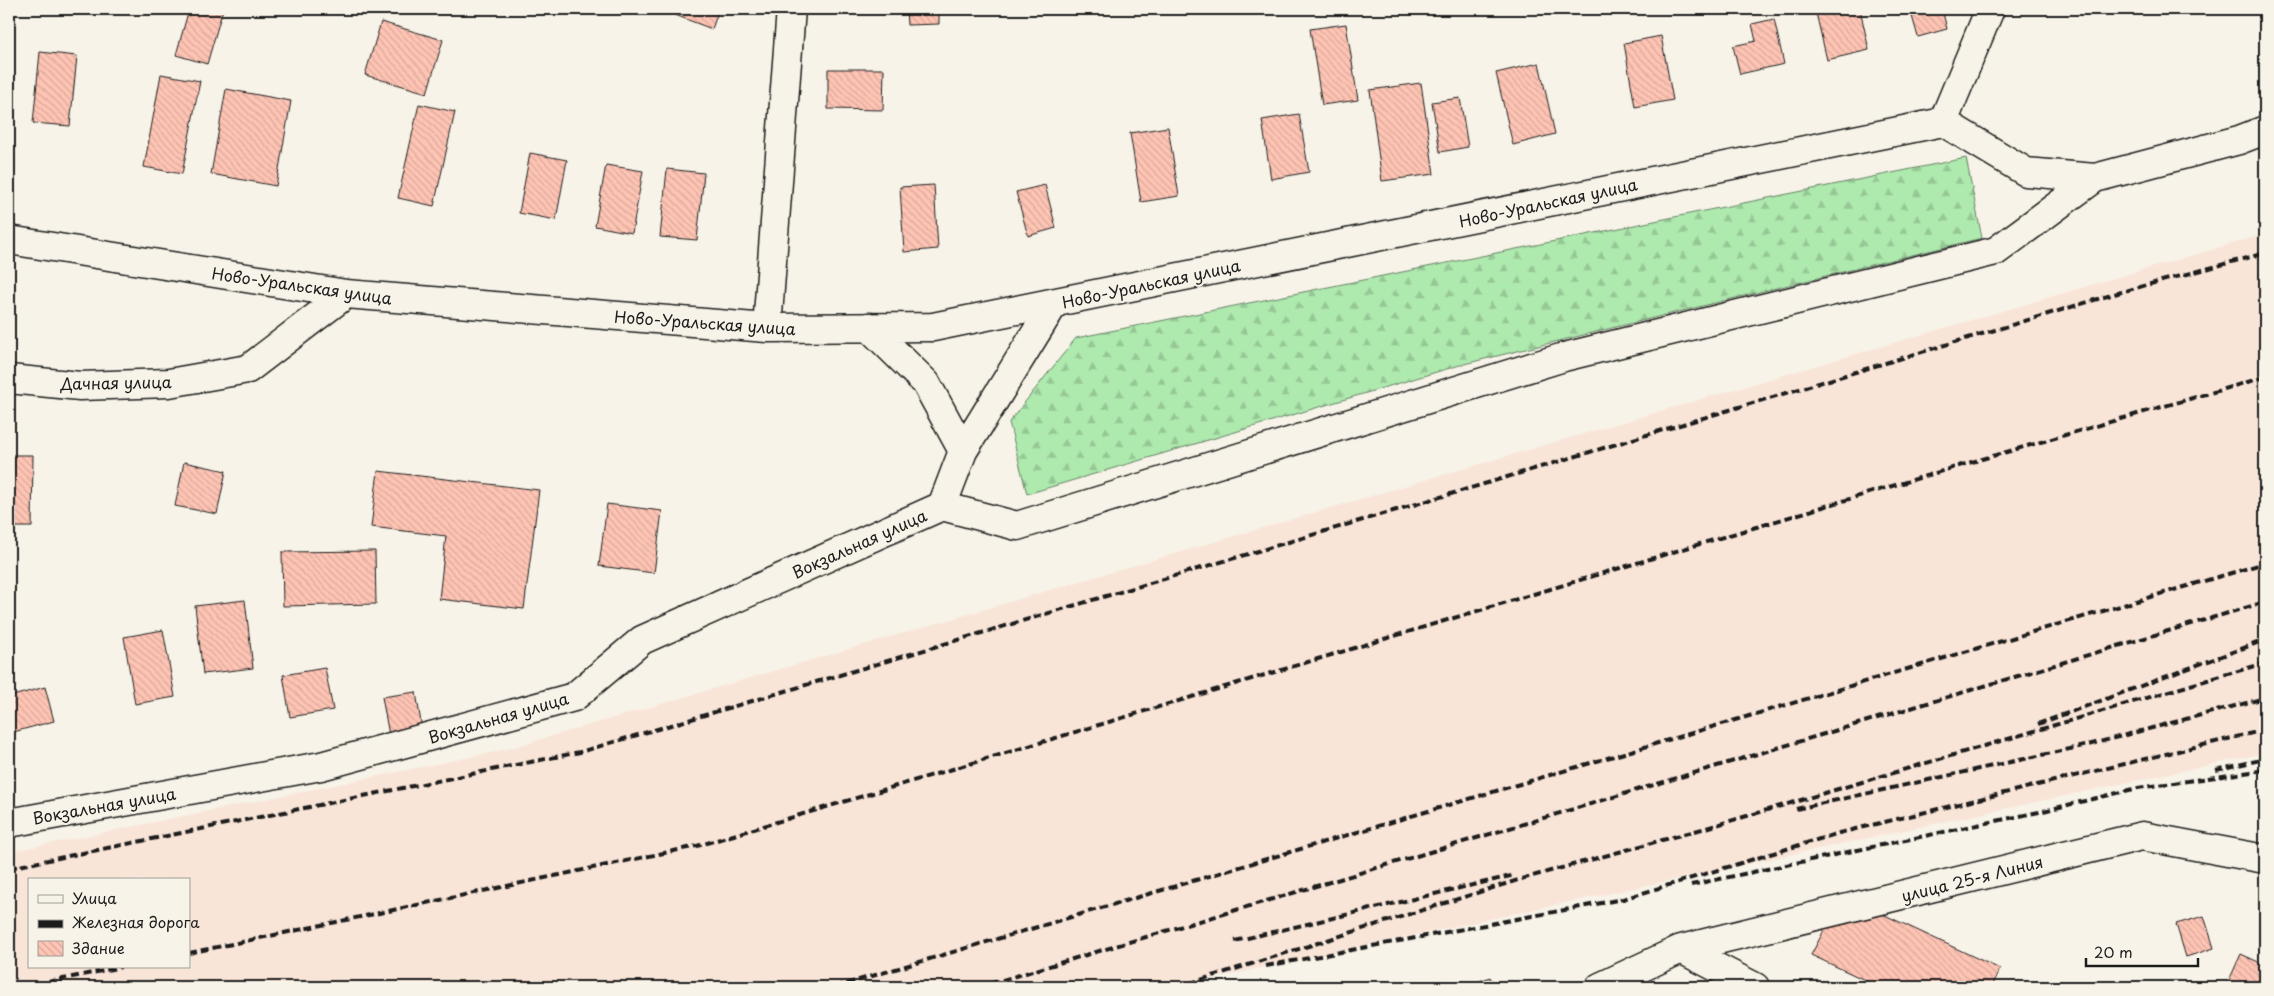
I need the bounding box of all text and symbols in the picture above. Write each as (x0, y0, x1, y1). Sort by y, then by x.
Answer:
street label: Ново-Уральская улица (1457, 171, 1639, 233)
street label: Ново-Уральская улица (1060, 252, 1242, 314)
street label: Ново-Уральская улица (210, 260, 394, 310)
street label: Ново-Уральская улица (614, 304, 796, 340)
street label: Дачная улица (59, 369, 172, 395)
street label: Вокзальная улица (788, 503, 930, 583)
street label: Вокзальная улица (425, 685, 571, 749)
street label: Вокзальная улица (31, 781, 177, 829)
street label: улица 25-я Линия (1899, 849, 2045, 907)
legend (28, 878, 190, 968)
text: Улица (72, 886, 117, 909)
text: Железная дорога (72, 910, 200, 933)
text: Здание (72, 936, 125, 959)
scale bar (2086, 936, 2199, 968)
text: 20 m (2094, 940, 2133, 963)

